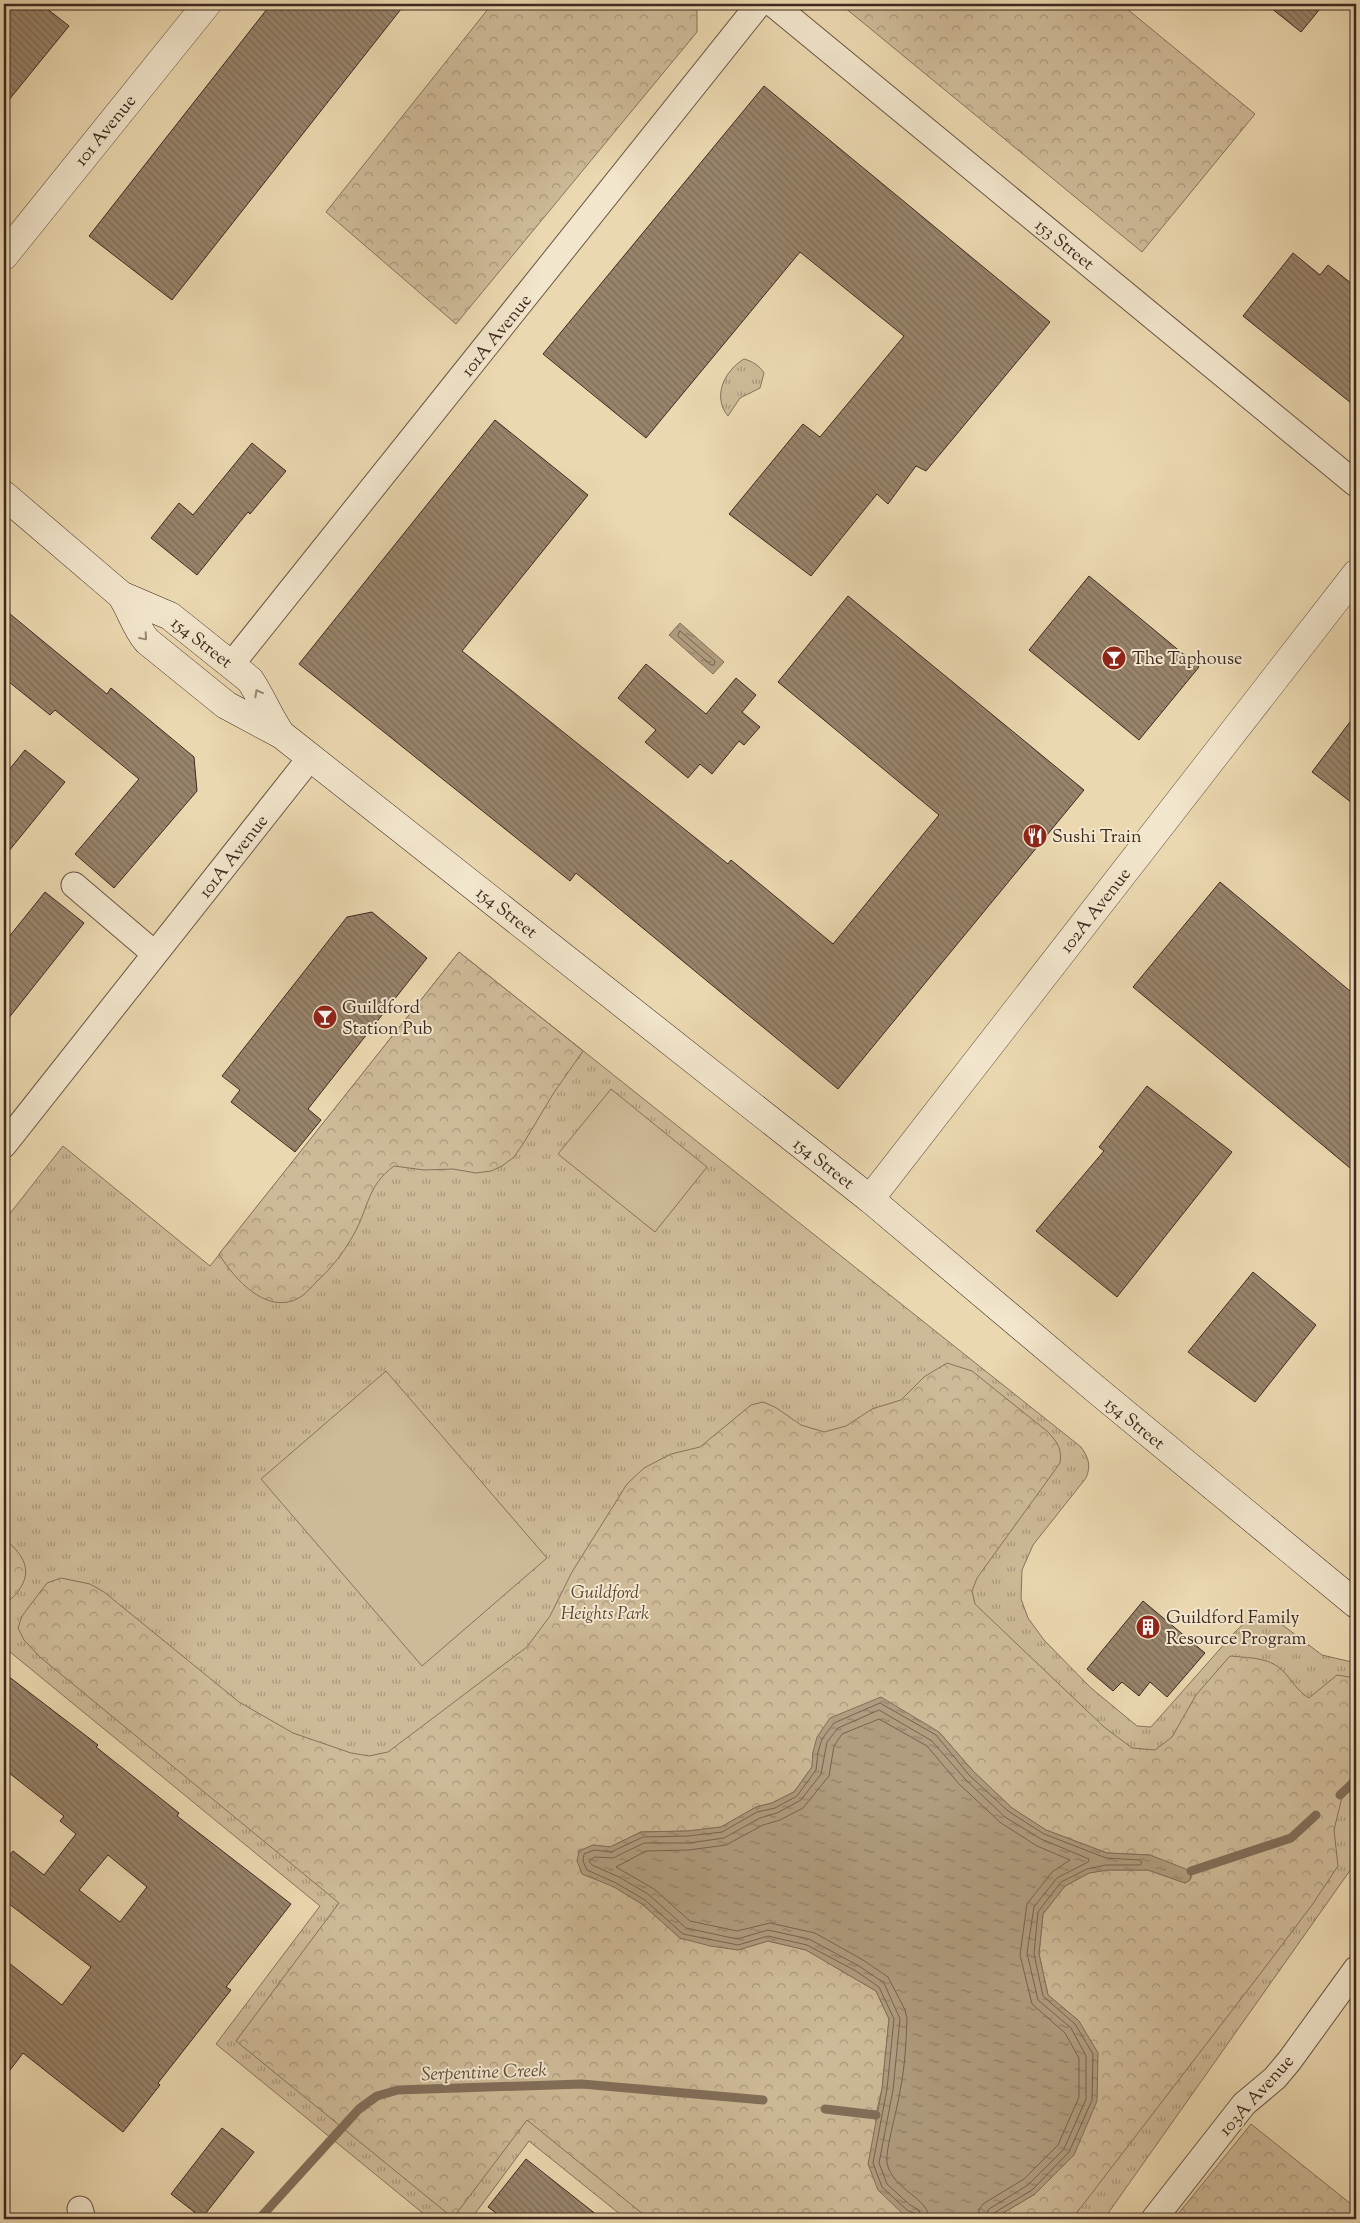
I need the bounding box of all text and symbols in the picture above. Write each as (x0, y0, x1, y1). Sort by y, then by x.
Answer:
street label: 101 Avenue (70, 90, 144, 173)
street label: 153 Street (1028, 213, 1099, 278)
street label: 101A Avenue (456, 289, 539, 383)
street label: 154 Street (165, 611, 237, 676)
one-way arrow (138, 632, 147, 641)
bar icon: The Taphouse (1101, 645, 1127, 671)
place label: The Taphouse (1132, 647, 1242, 673)
one-way arrow (254, 689, 264, 698)
street label: 101A Avenue (194, 810, 276, 905)
restaurant icon: Sushi Train (1022, 823, 1048, 849)
place label: Sushi Train (1052, 825, 1142, 851)
street label: 102A Avenue (1055, 863, 1138, 960)
street label: 154 Street (470, 881, 542, 946)
place label: Guildford Station Pub (342, 996, 433, 1043)
bar icon: Guildford Station Pub (312, 1004, 338, 1030)
street label: 154 Street (787, 1132, 859, 1197)
street label: 154 Street (1098, 1392, 1170, 1457)
park label: Guildford Heights Park (561, 1581, 649, 1628)
place label: Guildford Family Resource Program (1166, 1606, 1307, 1653)
building icon: Guildford Family Resource Program (1135, 1614, 1161, 1640)
street label: 103A Avenue (1214, 2050, 1301, 2143)
water label: Serpentine Creek (421, 2058, 548, 2089)

